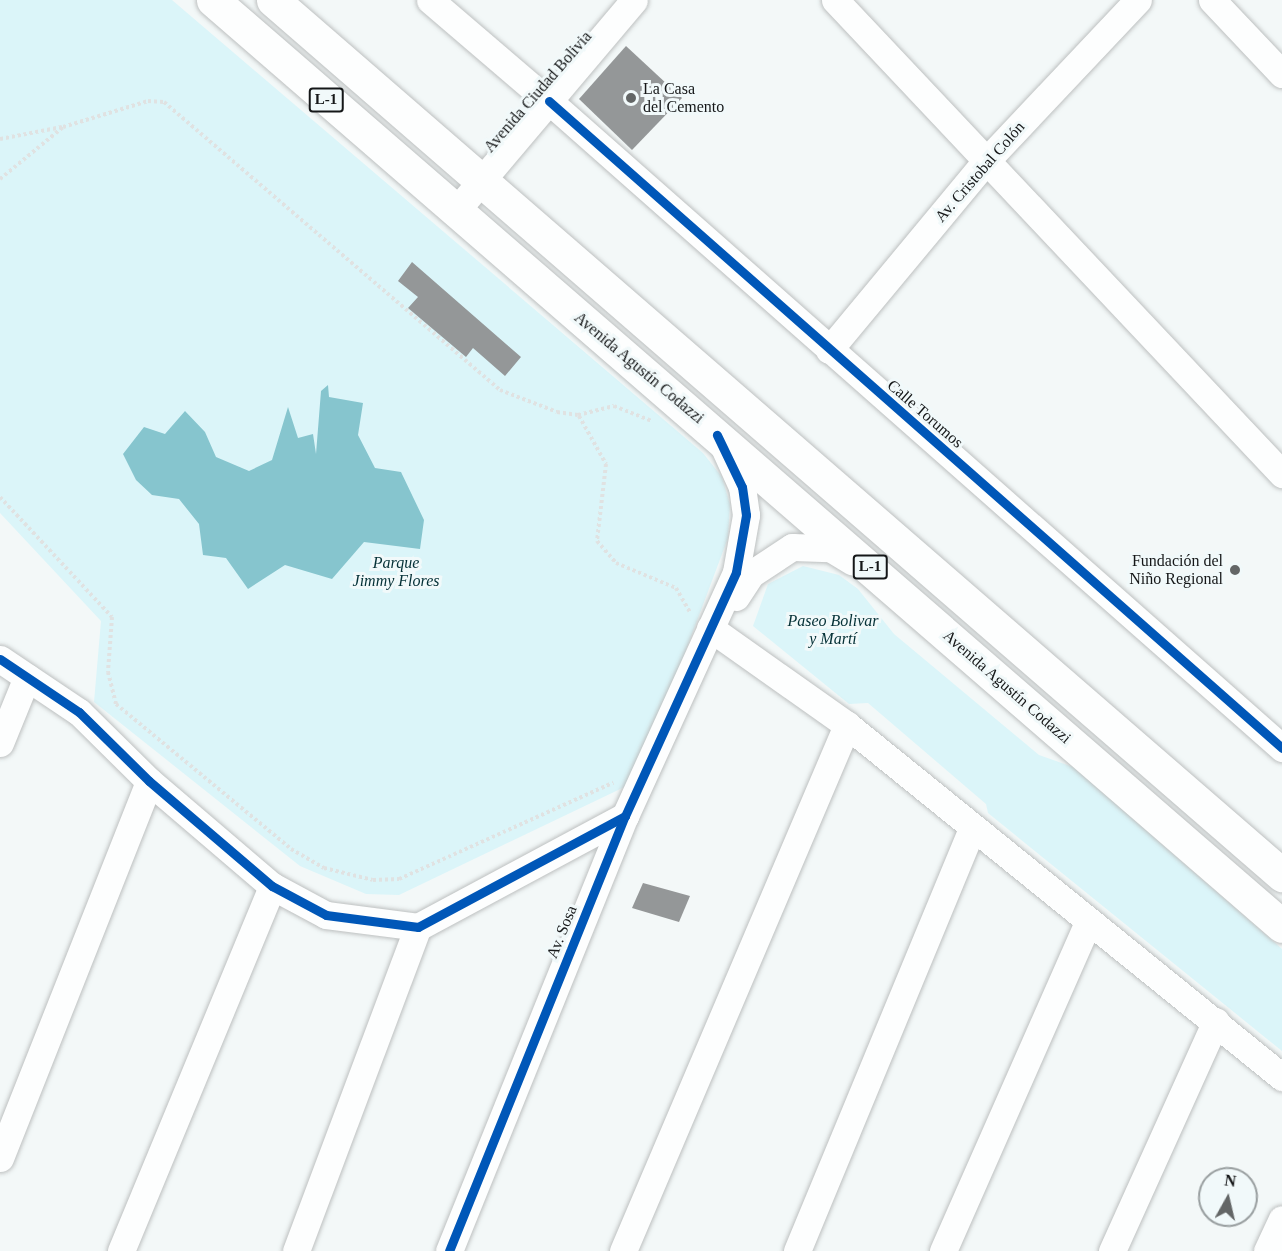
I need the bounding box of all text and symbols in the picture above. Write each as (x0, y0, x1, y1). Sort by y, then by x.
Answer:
street label: Avenida Ciudad Bolivia (480, 27, 596, 157)
place label: La Casa del Cemento (643, 79, 724, 117)
road number: L-1 (308, 88, 344, 112)
marker: La Casa del Cemento (624, 91, 638, 105)
street label: Av. Cristobal Colón (931, 118, 1029, 226)
street label: Avenida Agustín Codazzi (570, 308, 708, 428)
street label: Calle Torumos (883, 376, 967, 452)
place label: Fundación del Niño Regional (1129, 551, 1223, 589)
park label: Parque Jimmy Flores (353, 553, 439, 591)
road number: L-1 (852, 555, 888, 579)
marker: Fundación del Niño Regional (1228, 563, 1242, 577)
park label: Paseo Bolivar y Martí (787, 611, 879, 649)
street label: Avenida Agustín Codazzi (939, 626, 1075, 748)
street label: Av. Sosa (543, 903, 581, 961)
north arrow (1198, 1167, 1258, 1227)
text: N (1223, 1171, 1237, 1190)

